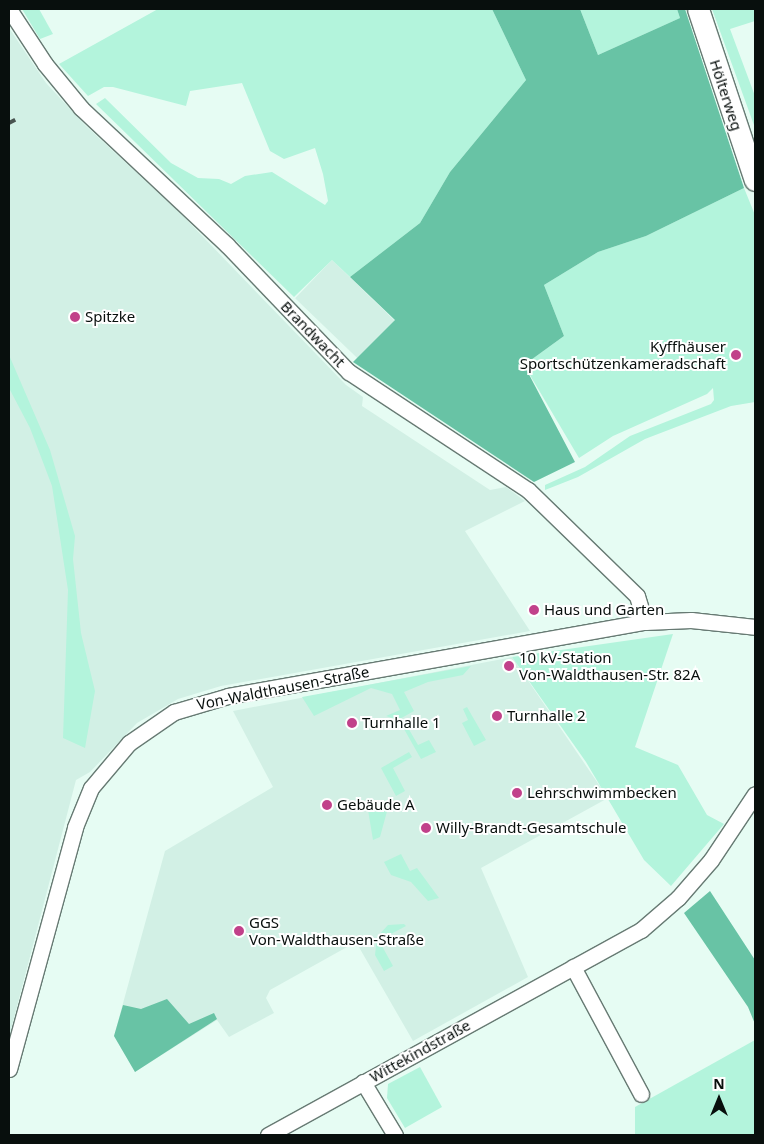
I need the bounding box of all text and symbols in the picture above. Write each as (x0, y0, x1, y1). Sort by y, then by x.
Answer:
street label: Hölterweg (706, 57, 746, 133)
street label: Brandwacht (277, 297, 349, 371)
place label: Spitzke (85, 308, 135, 326)
marker: Spitzke (69, 311, 81, 323)
place label: Kyffhäuser Sportschützenkameradschaft (520, 337, 726, 372)
marker: Kyffhäuser Sportschützenkameradschaft (730, 349, 742, 361)
place label: Haus und Garten (544, 601, 664, 619)
marker: Haus und Garten (528, 604, 540, 616)
place label: 10 kV-Station Von-Waldthausen-Str. 82A (519, 648, 700, 683)
marker: 10 kV-Station Von-Waldthausen-Str. 82A (503, 660, 515, 672)
street label: Von-Waldthausen-Straße (195, 662, 371, 714)
place label: Turnhalle 2 (507, 707, 586, 725)
marker: Turnhalle 2 (491, 710, 503, 722)
place label: Turnhalle 1 (362, 714, 441, 732)
marker: Turnhalle 1 (346, 717, 358, 729)
place label: Lehrschwimmbecken (527, 784, 677, 802)
marker: Lehrschwimmbecken (511, 787, 523, 799)
place label: Gebäude A (337, 796, 414, 814)
marker: Gebäude A (321, 799, 333, 811)
place label: Willy-Brandt-Gesamtschule (436, 819, 627, 837)
marker: Willy-Brandt-Gesamtschule (420, 822, 432, 834)
place label: GGS Von-Waldthausen-Straße (249, 913, 424, 948)
marker: GGS Von-Waldthausen-Straße (233, 925, 245, 937)
street label: Wittekindstraße (367, 1016, 473, 1086)
north arrow (694, 1074, 744, 1124)
text: N (713, 1074, 725, 1093)

